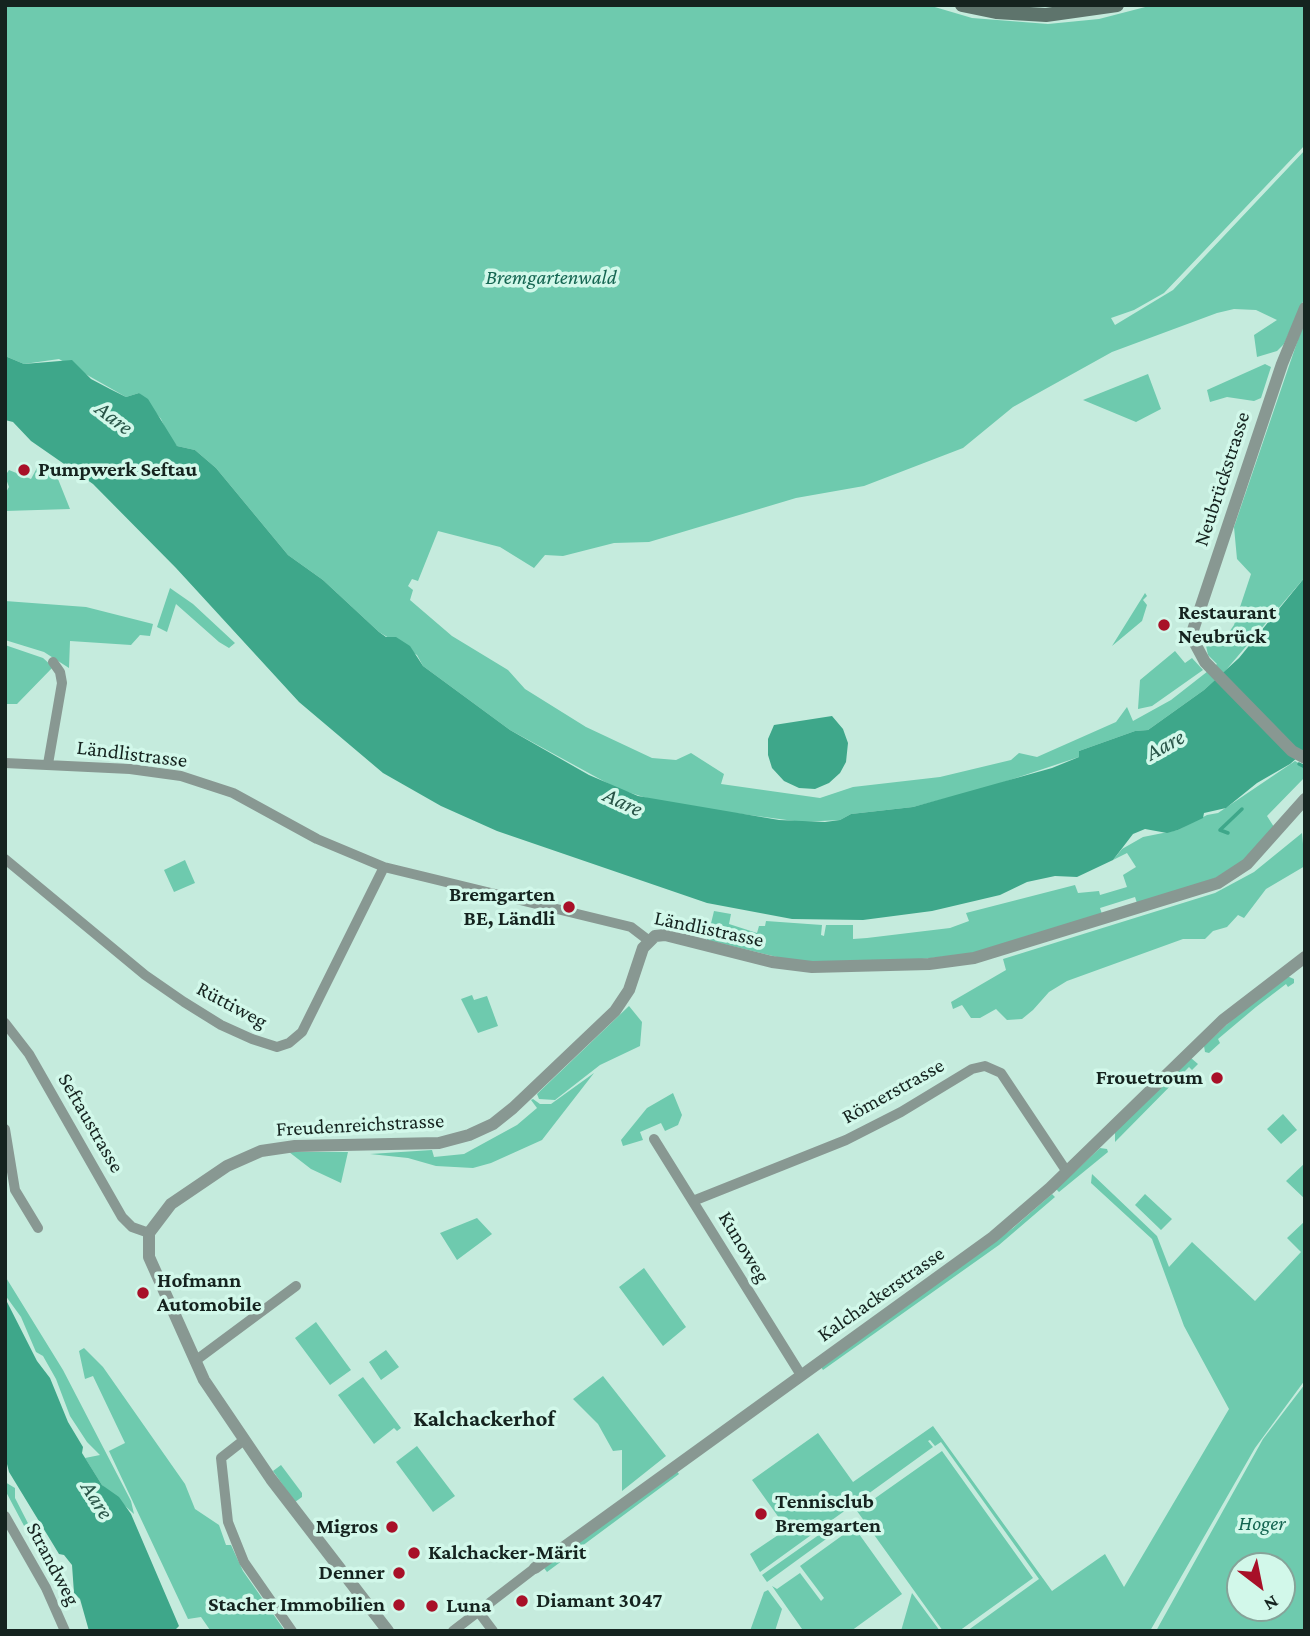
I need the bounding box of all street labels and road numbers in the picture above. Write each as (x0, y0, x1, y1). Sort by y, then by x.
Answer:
street label: Neubrückstrasse (1188, 409, 1256, 549)
street label: Ländlistrasse (75, 735, 189, 773)
street label: Ländlistrasse (652, 905, 766, 953)
street label: Rüttiweg (192, 976, 272, 1034)
street label: Römerstrasse (838, 1053, 948, 1129)
street label: Seftaustrasse (52, 1069, 130, 1177)
street label: Freudenreichstrasse (275, 1108, 445, 1142)
street label: Kunoweg (713, 1207, 775, 1287)
street label: Kalchackerstrasse (813, 1241, 949, 1347)
street label: Strandweg (21, 1518, 85, 1610)

